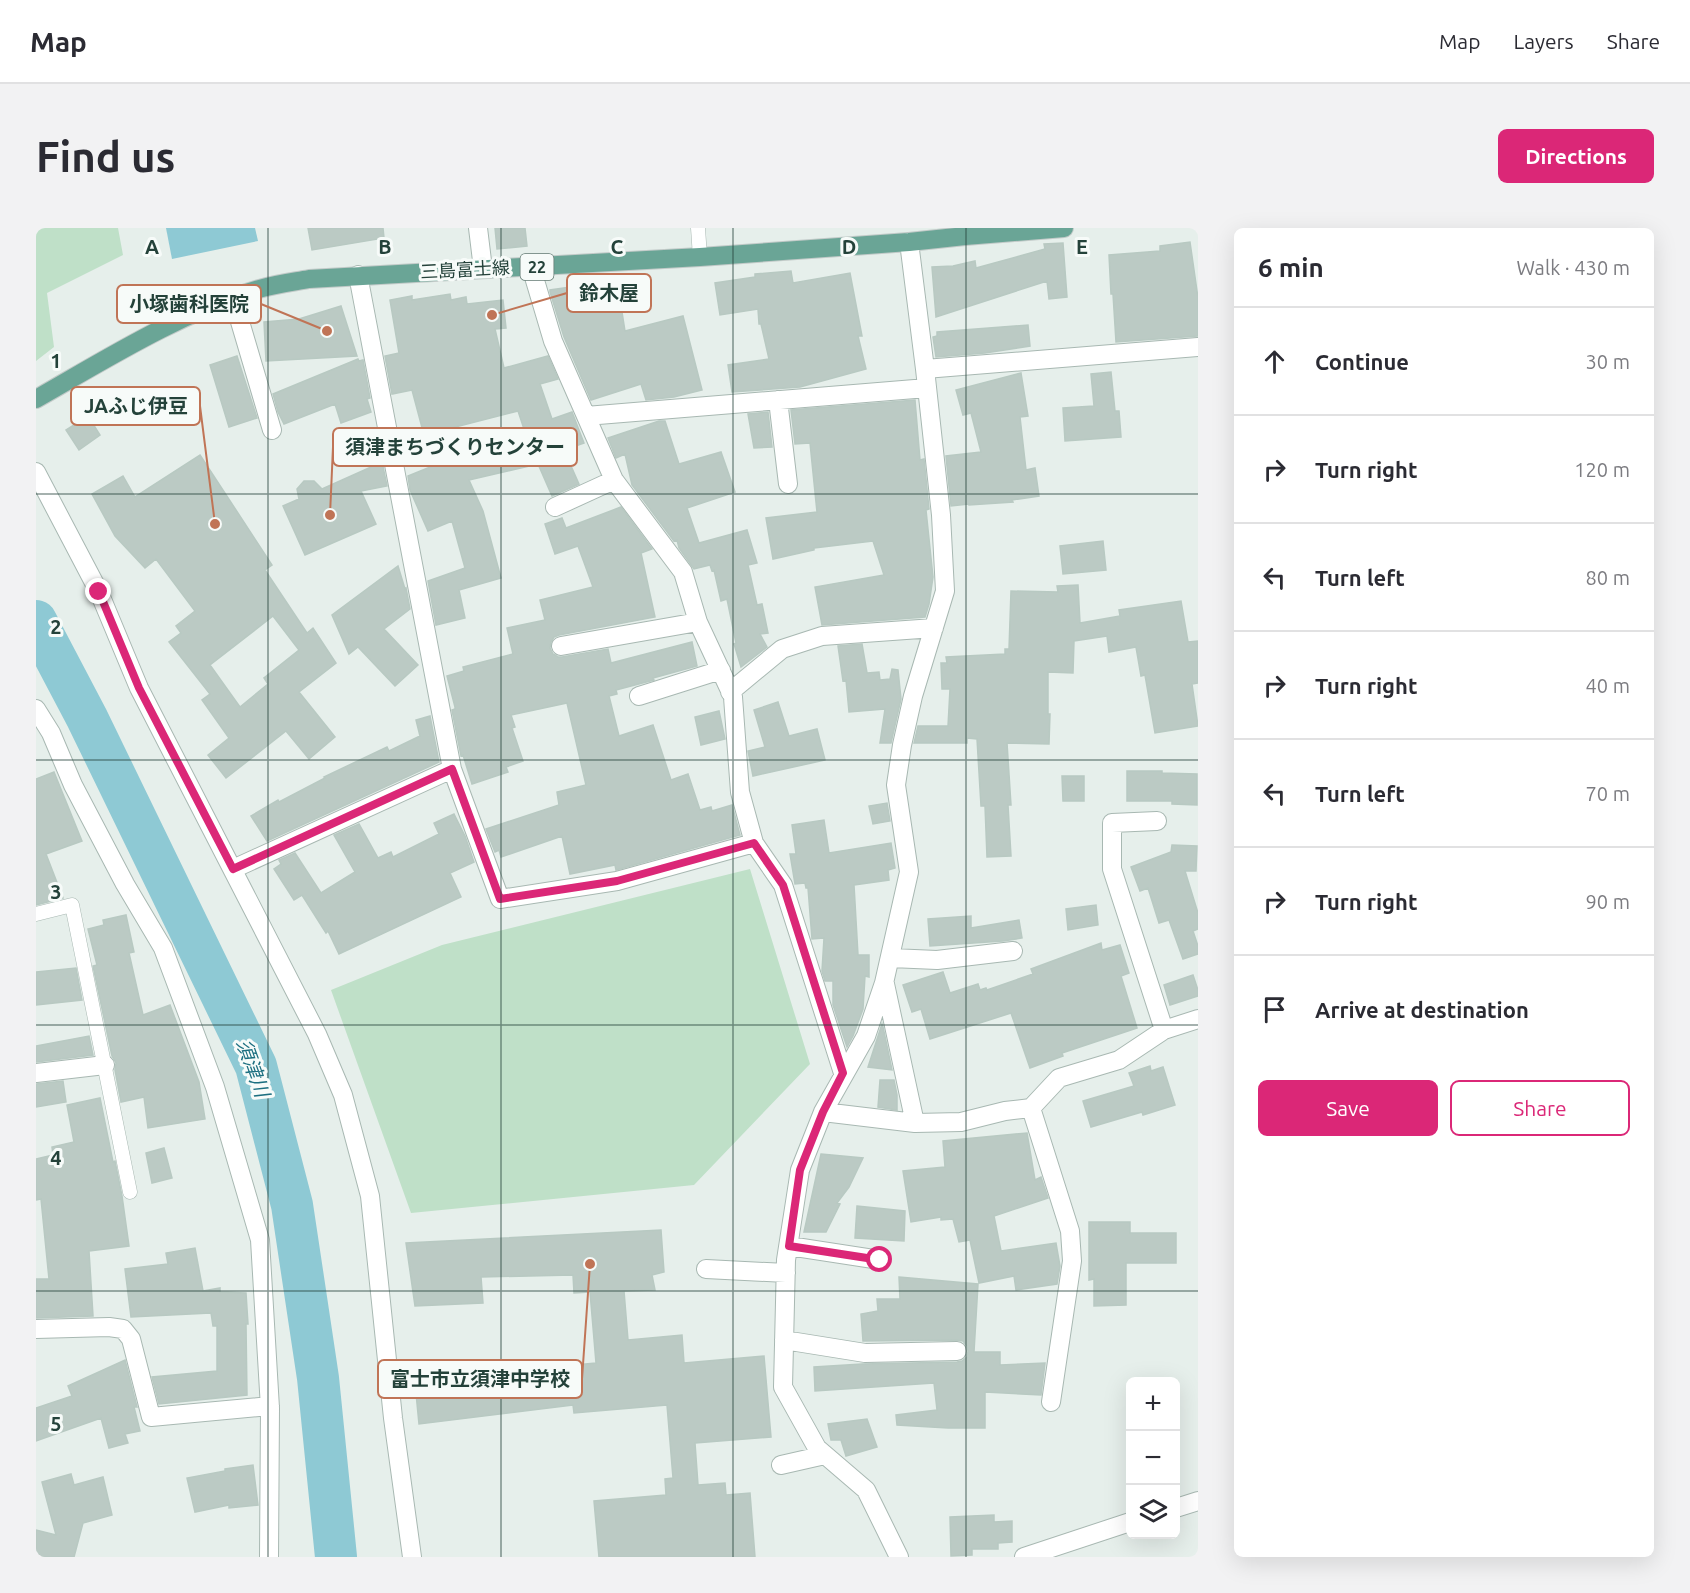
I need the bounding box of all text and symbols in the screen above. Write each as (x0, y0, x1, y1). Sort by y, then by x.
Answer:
text: Map (30, 26, 87, 57)
text: Map (1439, 29, 1480, 53)
text: Layers (1513, 29, 1574, 53)
text: Share (1607, 29, 1660, 53)
button: Directions (1498, 129, 1654, 183)
text: Find us (36, 133, 175, 180)
text: A (145, 235, 159, 258)
text: B (378, 235, 392, 258)
text: C (611, 235, 624, 258)
text: D (842, 235, 856, 258)
text: E (1076, 235, 1088, 258)
text: 6 min (1258, 253, 1324, 282)
road number: 22 (520, 254, 554, 280)
text: Walk · 430 m (1517, 256, 1630, 279)
street label: 三島富士線 (419, 257, 510, 281)
callout: 鈴木屋 (567, 274, 651, 312)
text: 鈴木屋 (579, 281, 639, 304)
callout: 小塚歯科医院 (117, 285, 261, 323)
text: 小塚歯科医院 (129, 292, 249, 315)
icon: ahead (1258, 345, 1291, 378)
text: 1 (50, 349, 62, 372)
text: Continue (1315, 349, 1409, 374)
text: 30 m (1586, 350, 1630, 373)
callout: JAふじ伊豆 (71, 387, 200, 425)
text: JAふじ伊豆 (84, 394, 188, 417)
callout: 須津まちづくりセンター (333, 428, 577, 466)
text: 須津まちづくりセンター (345, 435, 565, 458)
icon: right (1258, 453, 1291, 486)
text: Turn right (1315, 457, 1417, 482)
text: 120 m (1574, 458, 1630, 481)
icon: left (1258, 561, 1291, 594)
text: Turn left (1315, 565, 1405, 590)
text: 80 m (1586, 566, 1630, 589)
route end (85, 578, 111, 604)
text: 2 (50, 615, 62, 638)
icon: right (1258, 669, 1291, 702)
text: Turn right (1315, 673, 1417, 698)
text: 40 m (1586, 674, 1630, 697)
icon: left (1258, 777, 1291, 810)
text: Turn left (1315, 781, 1405, 806)
text: 70 m (1586, 782, 1630, 805)
text: 3 (50, 880, 62, 903)
icon: right (1258, 885, 1291, 918)
text: Turn right (1315, 889, 1417, 914)
text: 90 m (1586, 890, 1630, 913)
icon: arrive (1258, 993, 1291, 1026)
text: Arrive at destination (1315, 997, 1529, 1022)
water label: 須津川 (232, 1036, 275, 1102)
button: Save (1258, 1080, 1438, 1136)
button: Share (1450, 1080, 1630, 1136)
text: 4 (50, 1146, 62, 1169)
route start (866, 1246, 892, 1272)
callout: 富士市立須津中学校 (378, 1360, 582, 1398)
text: 富士市立須津中学校 (390, 1367, 570, 1390)
map controls (1126, 1377, 1180, 1539)
button: + (1126, 1377, 1180, 1431)
text: 5 (50, 1412, 62, 1435)
button: − (1126, 1431, 1180, 1485)
button: layers (1126, 1485, 1180, 1539)

